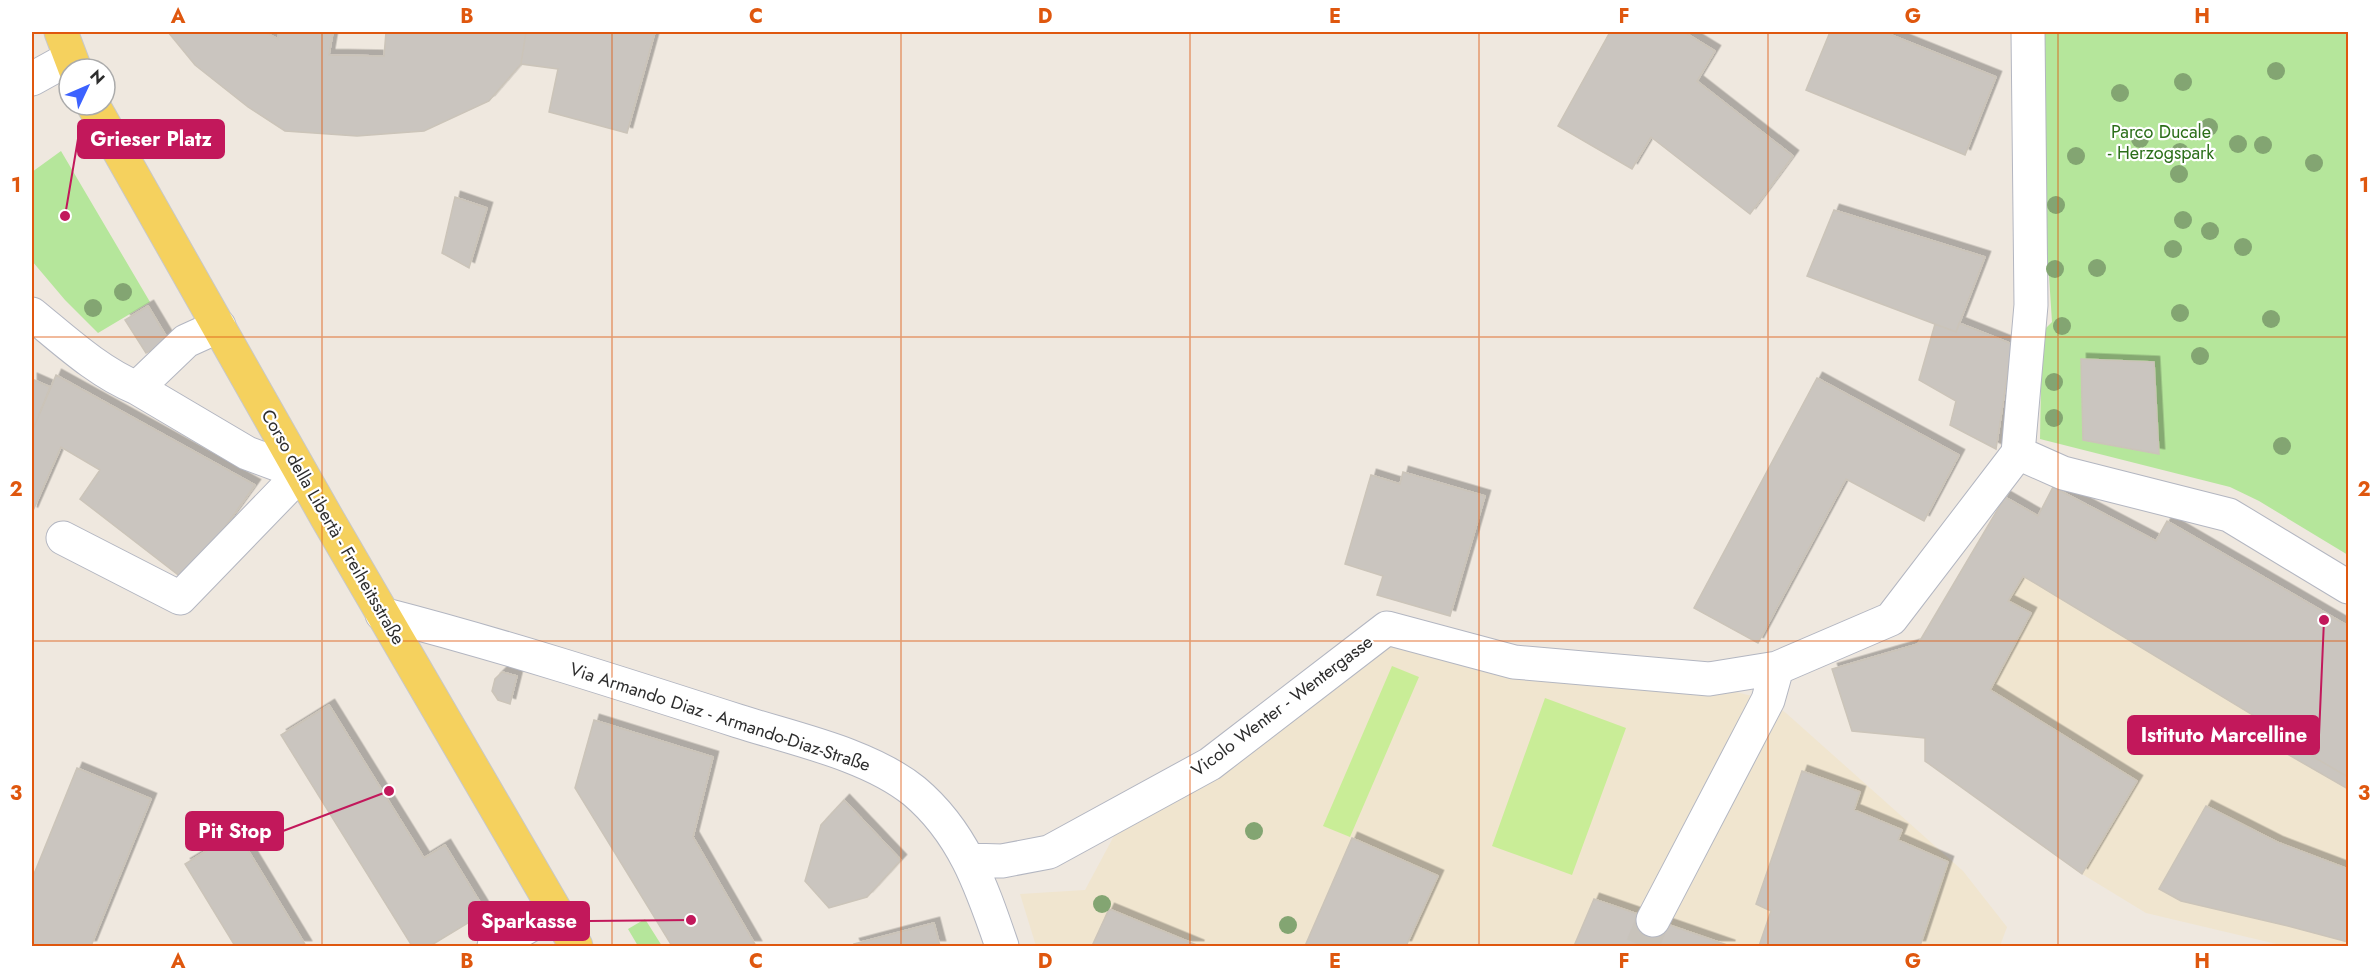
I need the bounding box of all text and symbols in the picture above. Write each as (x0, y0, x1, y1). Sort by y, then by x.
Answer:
text: A (170, 2, 186, 31)
text: B (460, 2, 474, 31)
text: C (749, 2, 763, 31)
text: D (1038, 2, 1052, 31)
text: E (1329, 2, 1341, 31)
text: F (1618, 2, 1630, 31)
text: G (1905, 2, 1921, 31)
text: H (2194, 2, 2210, 31)
north arrow (57, 57, 117, 117)
text: N (85, 64, 110, 89)
park label: Parco Ducale - Herzogspark (2108, 119, 2214, 166)
callout: Grieser Platz (78, 120, 224, 158)
text: Grieser Platz (90, 125, 212, 154)
text: 1 (11, 171, 21, 200)
text: 1 (2359, 171, 2369, 200)
street label: Corso della Libertà - Freiheitsstraße (255, 404, 411, 650)
text: 2 (9, 475, 23, 504)
text: 2 (2357, 475, 2371, 504)
street label: Vicolo Wenter - Wentergasse (1186, 629, 1378, 783)
street label: Via Armando Diaz - Armando-Diaz-Straße (566, 656, 874, 778)
callout: Istituto Marcelline (2128, 716, 2319, 754)
text: Istituto Marcelline (2141, 721, 2307, 750)
text: 3 (10, 779, 22, 808)
text: 3 (2358, 779, 2370, 808)
callout: Pit Stop (186, 812, 283, 850)
text: Pit Stop (198, 817, 272, 846)
callout: Sparkasse (469, 902, 589, 940)
text: Sparkasse (481, 907, 577, 936)
text: A (170, 947, 186, 976)
text: B (460, 947, 474, 976)
text: C (749, 947, 763, 976)
text: D (1038, 947, 1052, 976)
text: E (1329, 947, 1341, 976)
text: F (1618, 947, 1630, 976)
text: G (1905, 947, 1921, 976)
text: H (2194, 947, 2210, 976)

